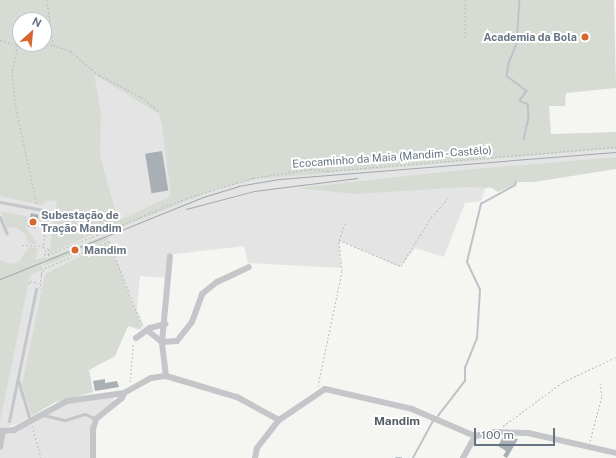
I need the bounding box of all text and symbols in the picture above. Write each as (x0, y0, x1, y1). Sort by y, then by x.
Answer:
north arrow (12, 12, 52, 52)
text: N (30, 15, 44, 29)
place label: Academia da Bola (483, 30, 577, 44)
marker: Academia da Bola (580, 32, 590, 42)
street label: Ecocaminho da Maia (Mandim - Castêlo) (290, 143, 494, 171)
place label: Subestação de Tração Mandim (41, 209, 122, 235)
marker: Subestação de Tração Mandim (28, 217, 38, 227)
place label: Mandim (84, 243, 126, 257)
marker: Mandim (69, 244, 81, 256)
district label: Mandim (374, 415, 420, 429)
scale bar (476, 420, 557, 446)
text: 100 m (481, 428, 514, 442)

